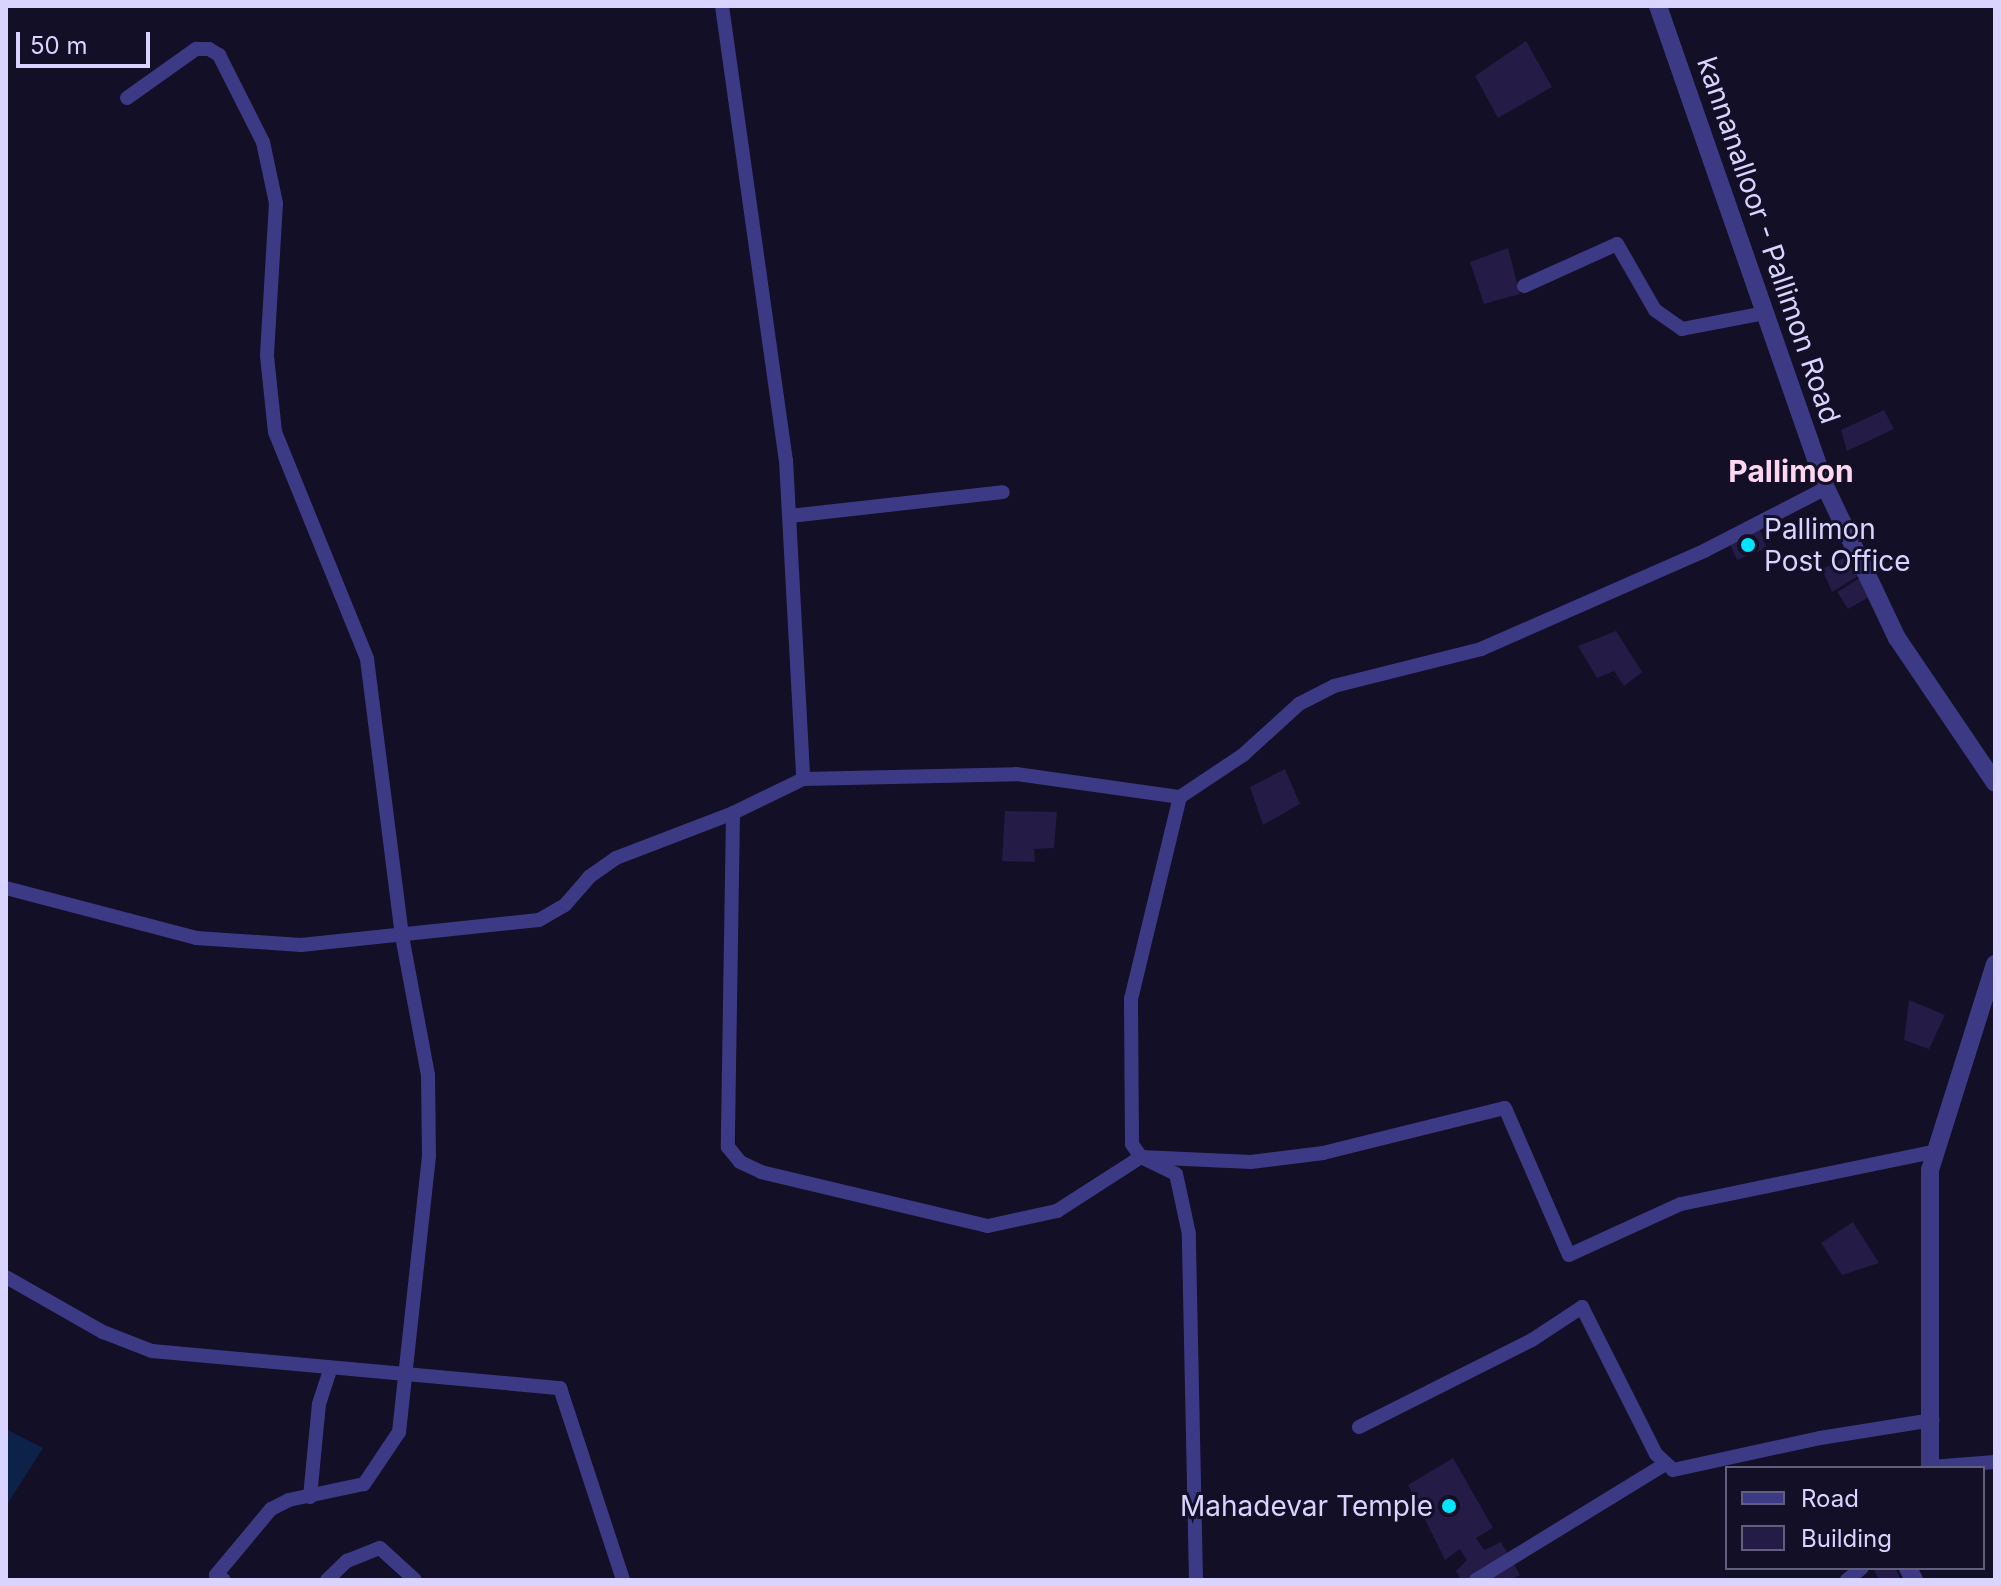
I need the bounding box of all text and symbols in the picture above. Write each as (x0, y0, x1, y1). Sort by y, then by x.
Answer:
scale bar (20, 16, 154, 66)
text: 50 m (30, 31, 88, 60)
street label: kannanalloor - Pallimon Road (1690, 52, 1848, 428)
district label: Pallimon (1728, 453, 1854, 489)
place label: Pallimon Post Office (1764, 512, 1910, 578)
marker: Pallimon Post Office (1739, 536, 1757, 554)
legend (1725, 1466, 1985, 1570)
text: Road (1801, 1484, 1859, 1513)
place label: Mahadevar Temple (1180, 1489, 1433, 1523)
marker: Mahadevar Temple (1440, 1497, 1458, 1515)
text: Building (1801, 1524, 1892, 1553)

